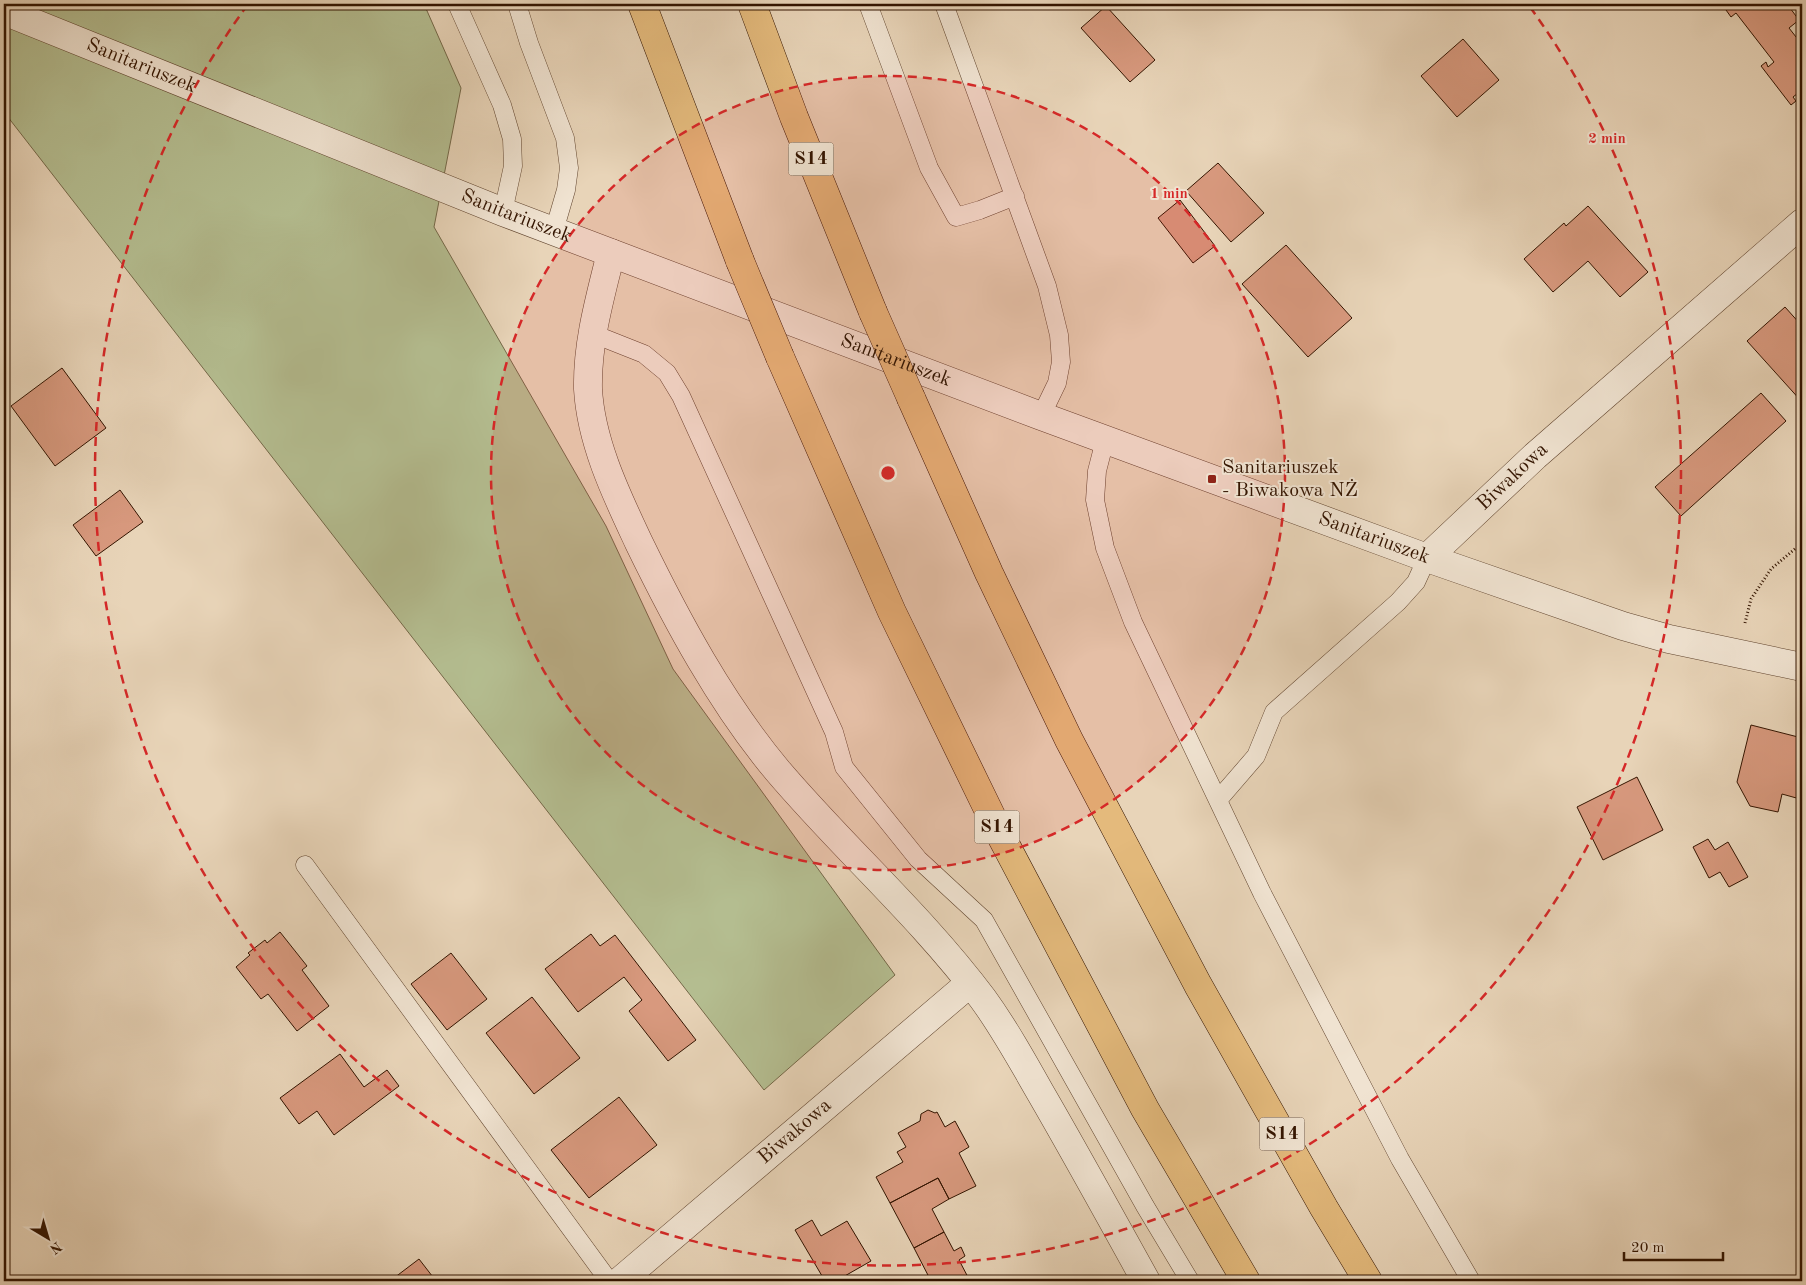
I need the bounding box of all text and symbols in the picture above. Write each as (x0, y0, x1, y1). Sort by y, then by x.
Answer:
street label: Sanitariuszek (83, 35, 199, 97)
text: 2 min (1588, 132, 1626, 147)
road number: S14 (788, 142, 834, 176)
street label: Sanitariuszek (458, 186, 574, 247)
text: 1 min (1150, 187, 1188, 202)
street label: Sanitariuszek (838, 331, 954, 391)
street label: Biwakowa (1474, 439, 1552, 515)
place label: Sanitariuszek - Biwakowa NŻ (1222, 458, 1358, 501)
centre of rings (879, 464, 897, 482)
marker: Sanitariuszek - Biwakowa NŻ (1206, 473, 1218, 485)
street label: Sanitariuszek (1316, 509, 1432, 568)
road number: S14 (974, 810, 1020, 844)
street label: Biwakowa (755, 1095, 835, 1168)
road number: S14 (1260, 1118, 1304, 1150)
north arrow (22, 1212, 72, 1262)
scale bar (1624, 1230, 1722, 1262)
text: N (47, 1239, 64, 1256)
text: 20 m (1631, 1241, 1665, 1256)

